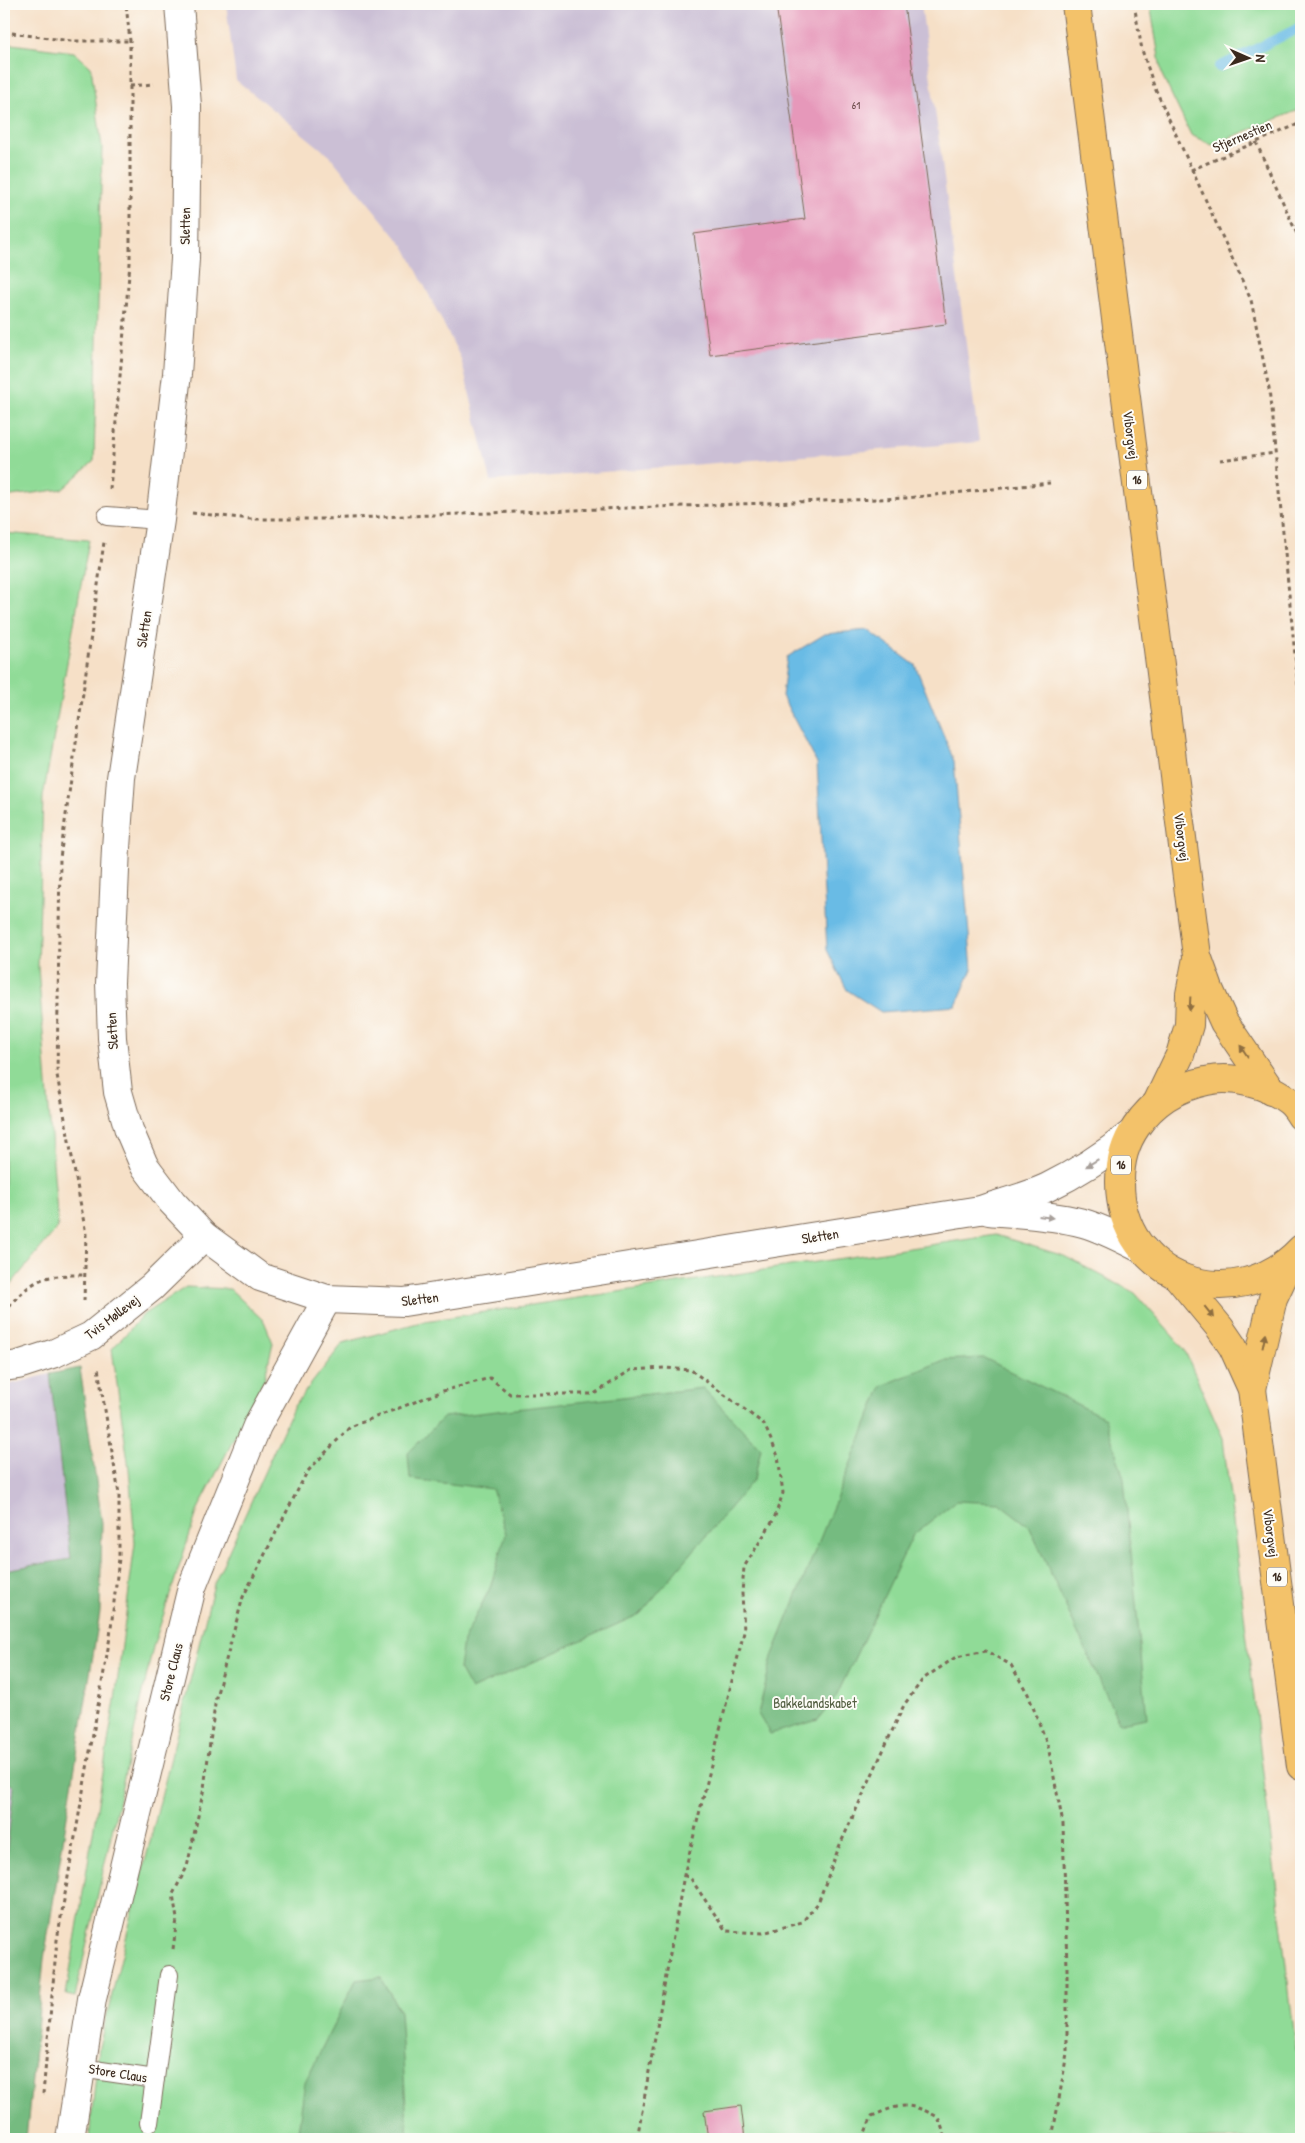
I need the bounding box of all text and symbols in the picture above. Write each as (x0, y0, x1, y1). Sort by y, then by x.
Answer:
north arrow (1222, 32, 1272, 82)
text: N (1252, 54, 1271, 63)
house number: 61 (852, 98, 860, 112)
street label: Stjernestien (1209, 115, 1275, 157)
street label: Sletten (175, 207, 194, 245)
street label: Viborgvej (1118, 410, 1144, 460)
road number: 16 (1127, 470, 1147, 490)
street label: Sletten (131, 609, 156, 649)
street label: Viborgvej (1169, 812, 1195, 862)
one-way arrow (1185, 997, 1193, 1013)
street label: Sletten (101, 1012, 122, 1050)
one-way arrow (1239, 1045, 1249, 1058)
road number: 16 (1111, 1156, 1131, 1174)
one-way arrow (1086, 1158, 1099, 1167)
one-way arrow (1039, 1213, 1055, 1221)
street label: Sletten (800, 1223, 840, 1248)
street label: Sletten (400, 1287, 440, 1310)
street label: Tvis Møllevej (80, 1290, 144, 1344)
one-way arrow (1203, 1305, 1214, 1318)
one-way arrow (1260, 1334, 1268, 1349)
street label: Viborgvej (1258, 1508, 1284, 1558)
road number: 16 (1267, 1568, 1287, 1586)
street label: Store Claus (154, 1641, 187, 1703)
park label: Bakkelandskabet (773, 1693, 857, 1712)
street label: Store Claus (87, 2059, 149, 2087)

